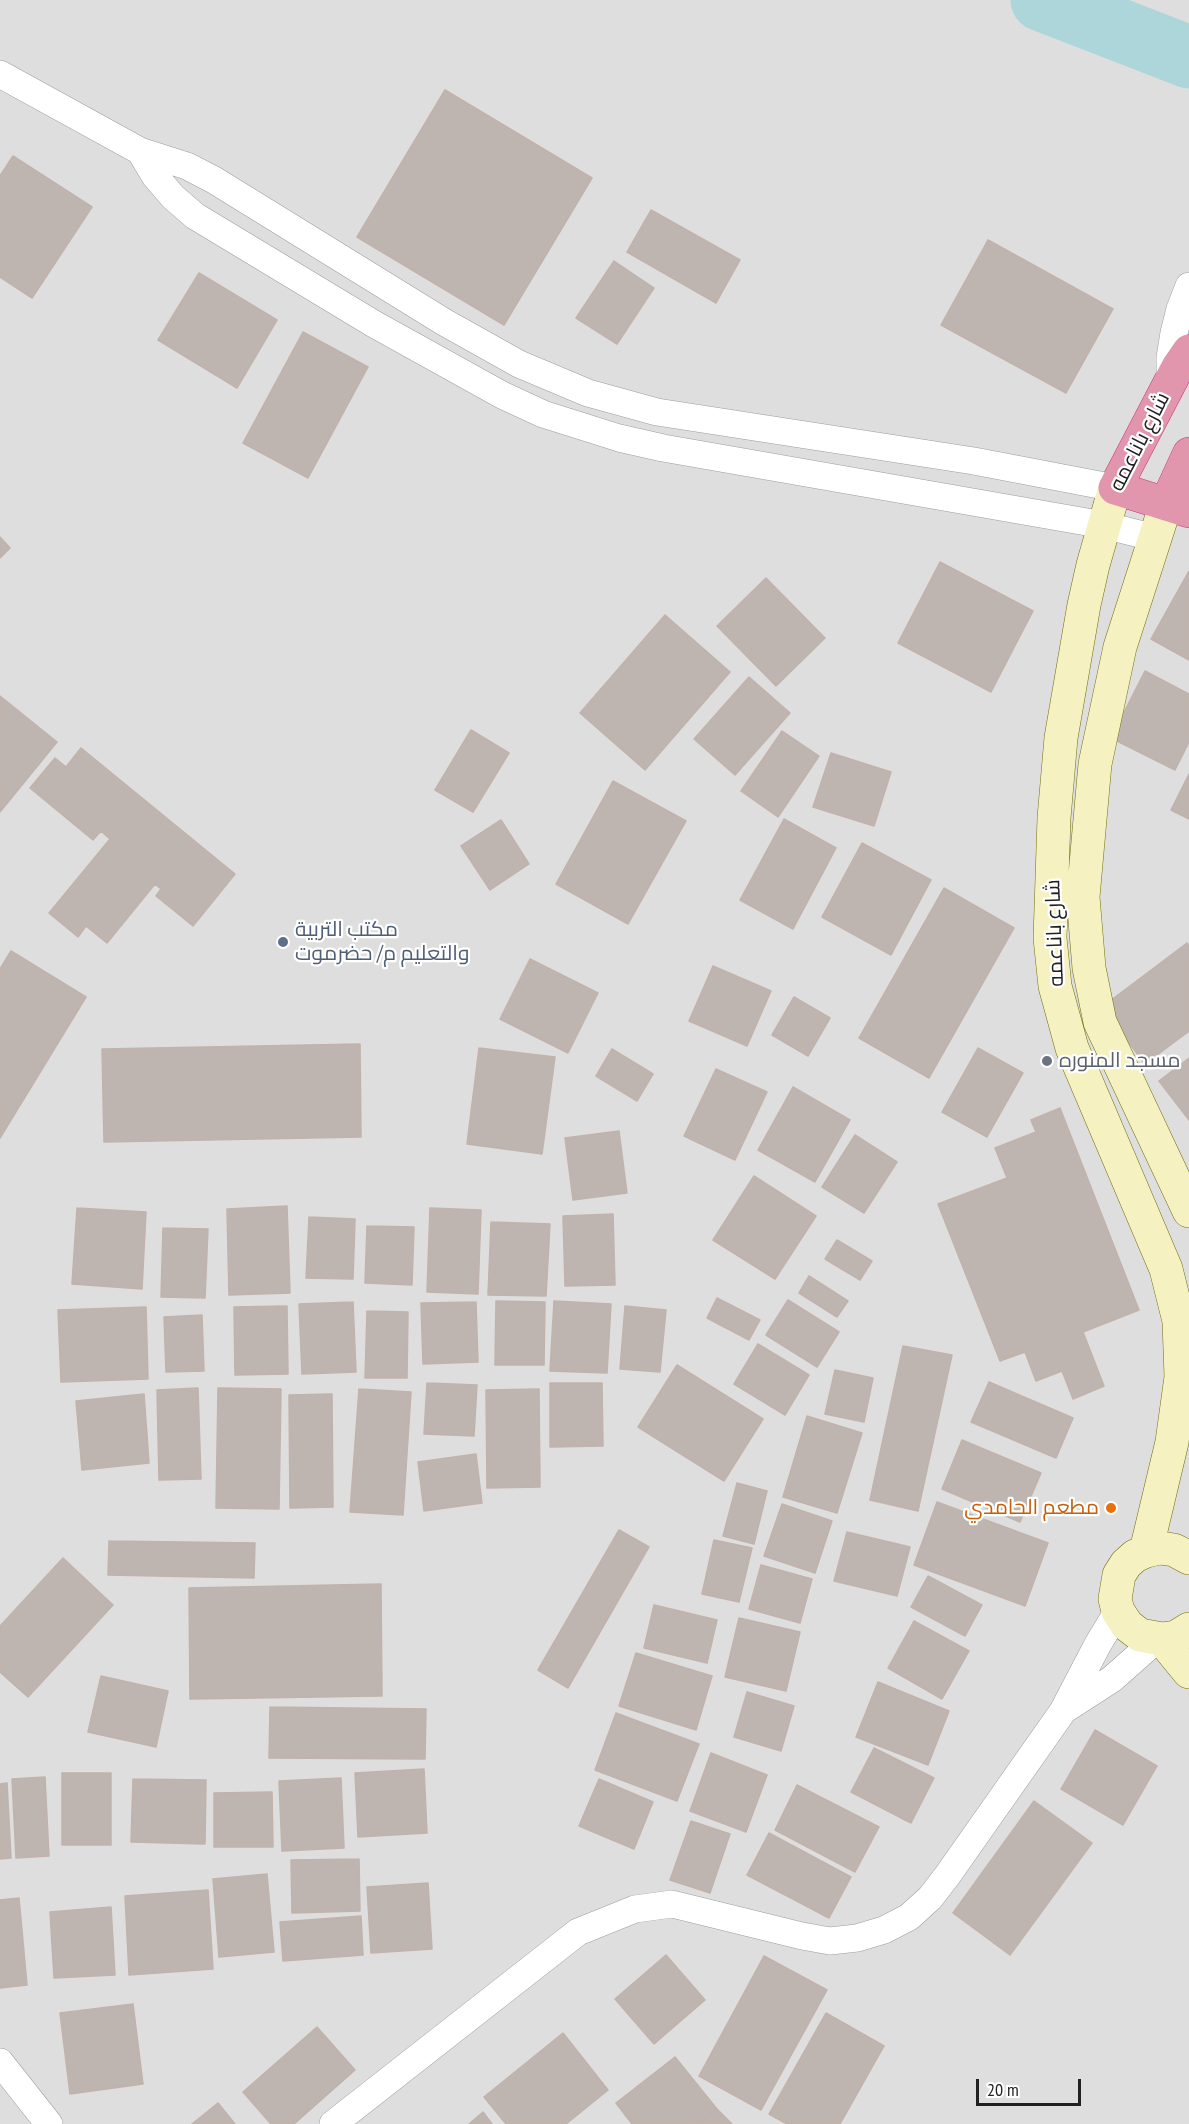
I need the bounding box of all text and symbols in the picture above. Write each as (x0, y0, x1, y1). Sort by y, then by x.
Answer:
street label: شارع باناعمه (1104, 388, 1176, 496)
street label: شارع باناعمه (1041, 879, 1069, 987)
place label: مكتب التربية والتعليم م/ حضرموت (295, 917, 469, 967)
marker: مكتب التربية والتعليم م/ حضرموت (276, 935, 290, 949)
place label: مسجد المنوره (1059, 1048, 1181, 1074)
marker: مسجد المنوره (1040, 1054, 1054, 1068)
place label: مطعم الحامدي (964, 1495, 1099, 1521)
marker: مطعم الحامدي (1104, 1501, 1118, 1515)
scale bar (979, 2067, 1084, 2105)
text: 20 m (987, 2078, 1019, 2101)

